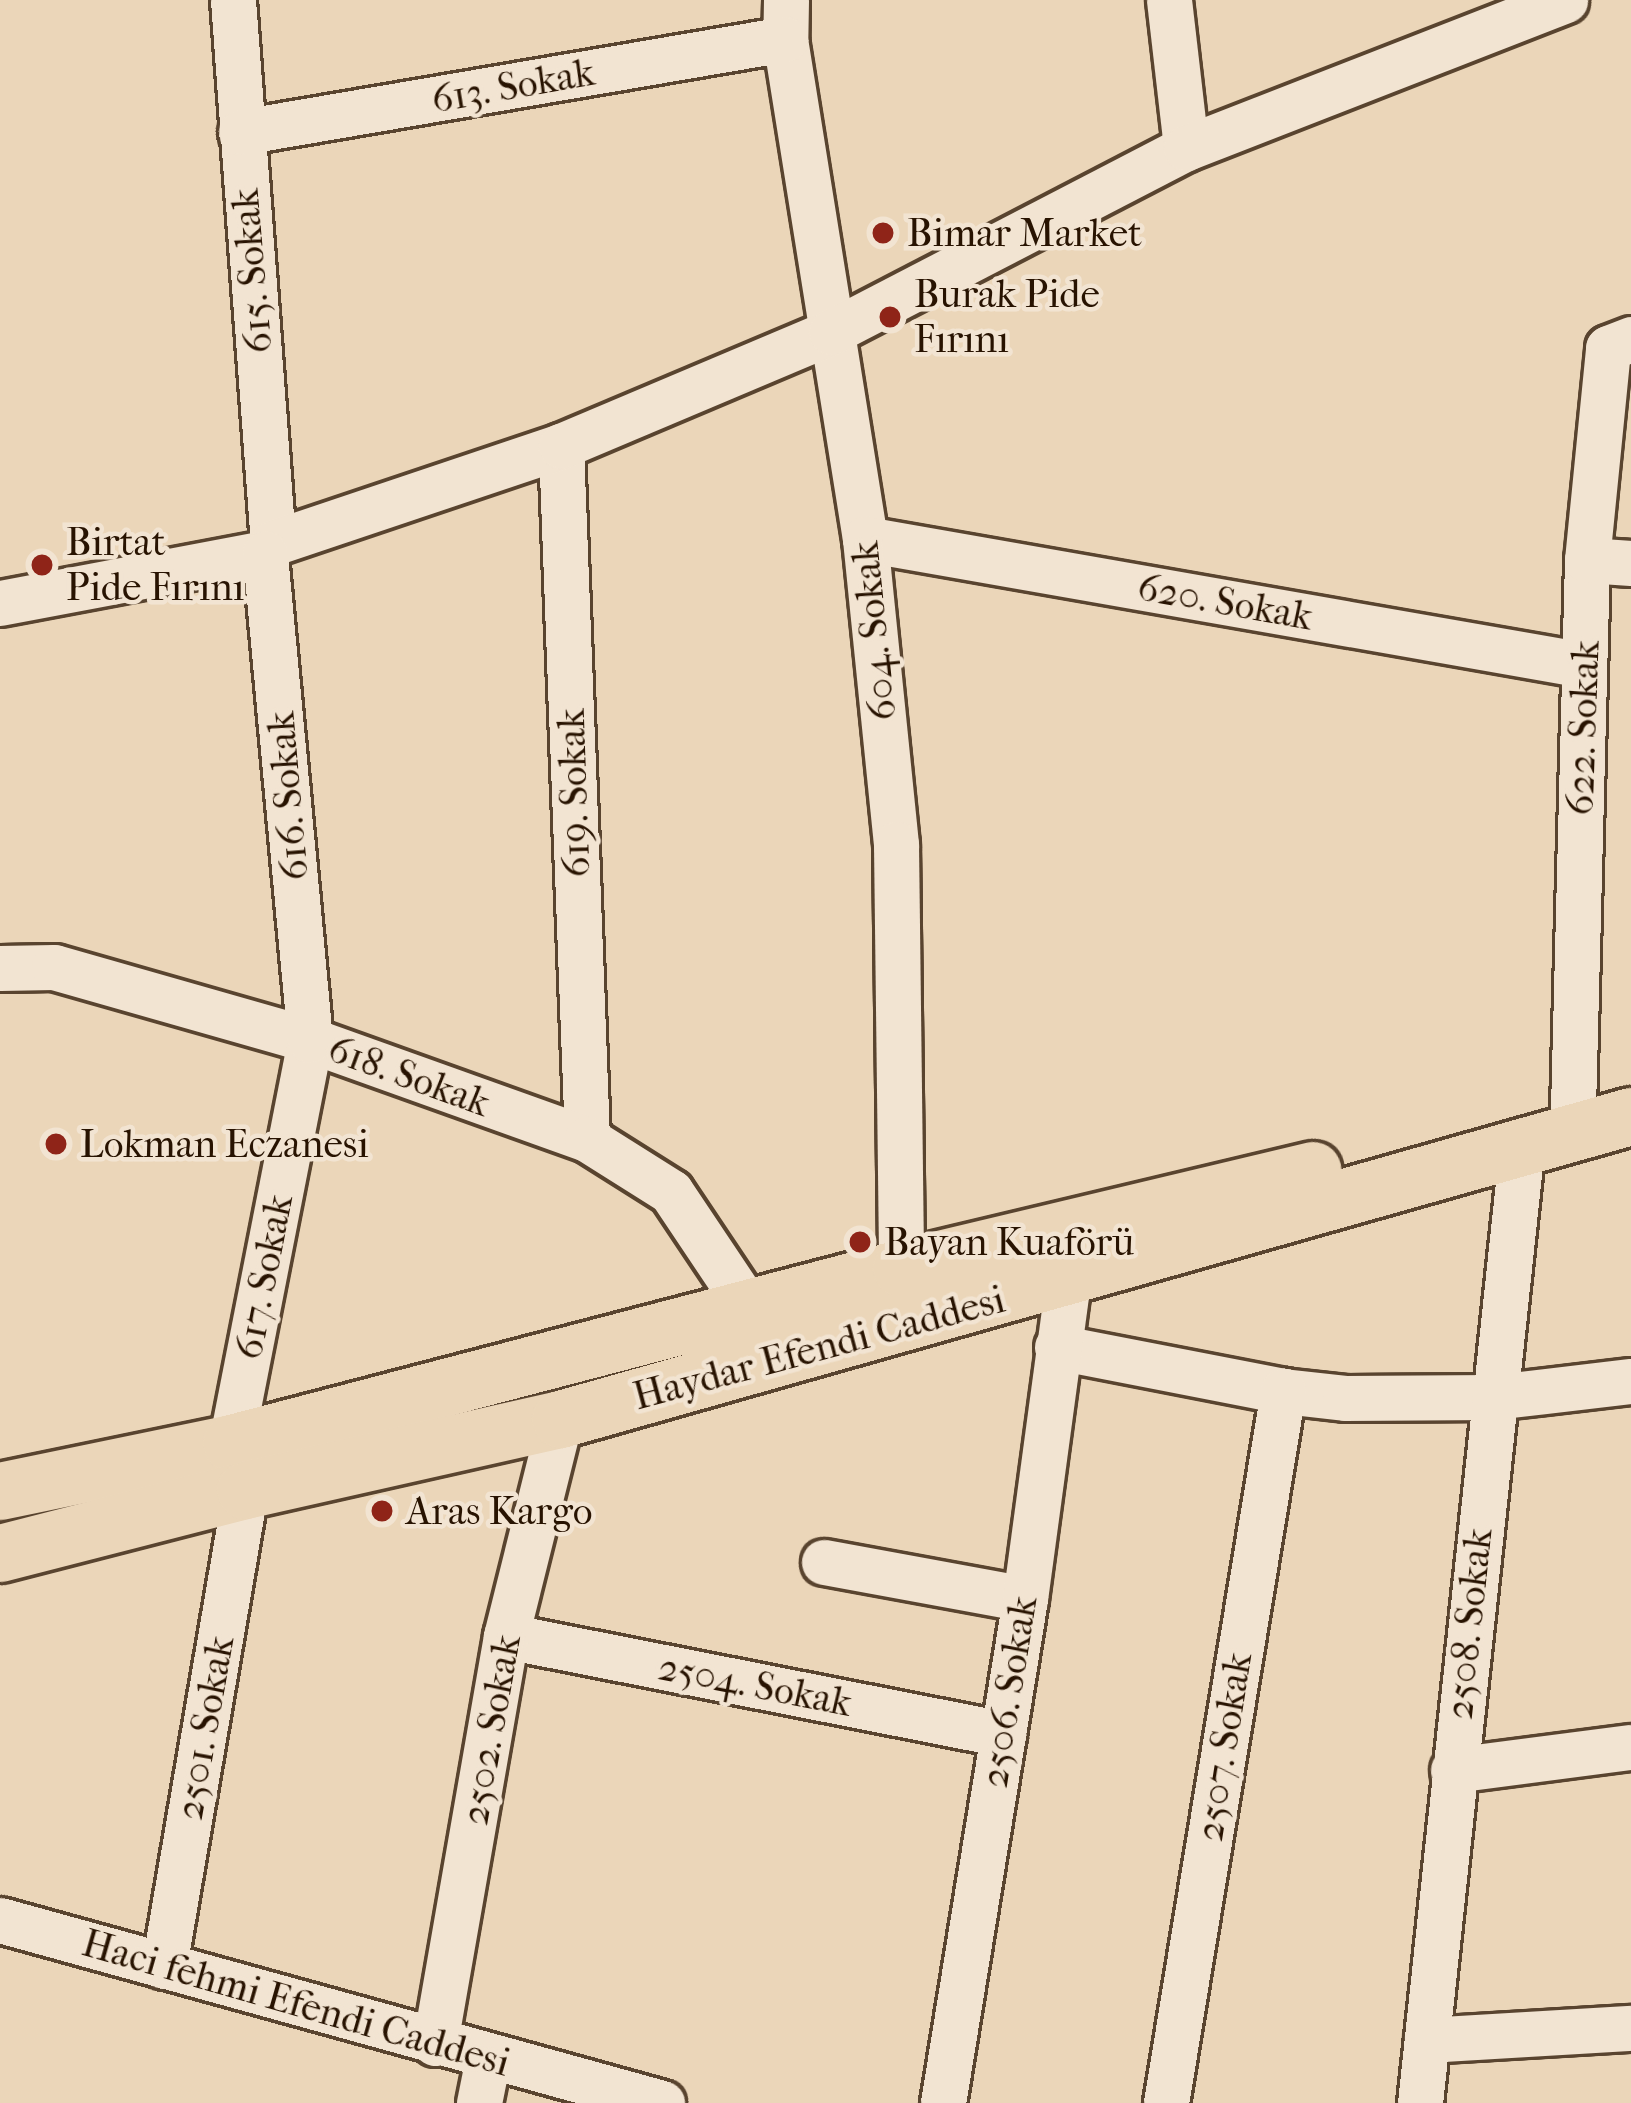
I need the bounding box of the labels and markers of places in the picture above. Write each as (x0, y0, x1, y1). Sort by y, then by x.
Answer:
place label: Bimar Market (907, 210, 1142, 256)
marker: Bimar Market (870, 220, 896, 246)
place label: Burak Pide Fırını (914, 272, 1100, 363)
marker: Burak Pide Fırını (877, 304, 903, 330)
place label: Birtat Pide Fırını (66, 520, 244, 611)
marker: Birtat Pide Fırını (29, 552, 55, 578)
place label: Lokman Eczanesi (80, 1121, 369, 1167)
marker: Lokman Eczanesi (43, 1131, 69, 1157)
place label: Bayan Kuaförü (884, 1219, 1134, 1265)
marker: Bayan Kuaförü (847, 1229, 873, 1255)
place label: Aras Kargo (406, 1488, 592, 1534)
marker: Aras Kargo (369, 1498, 395, 1524)

